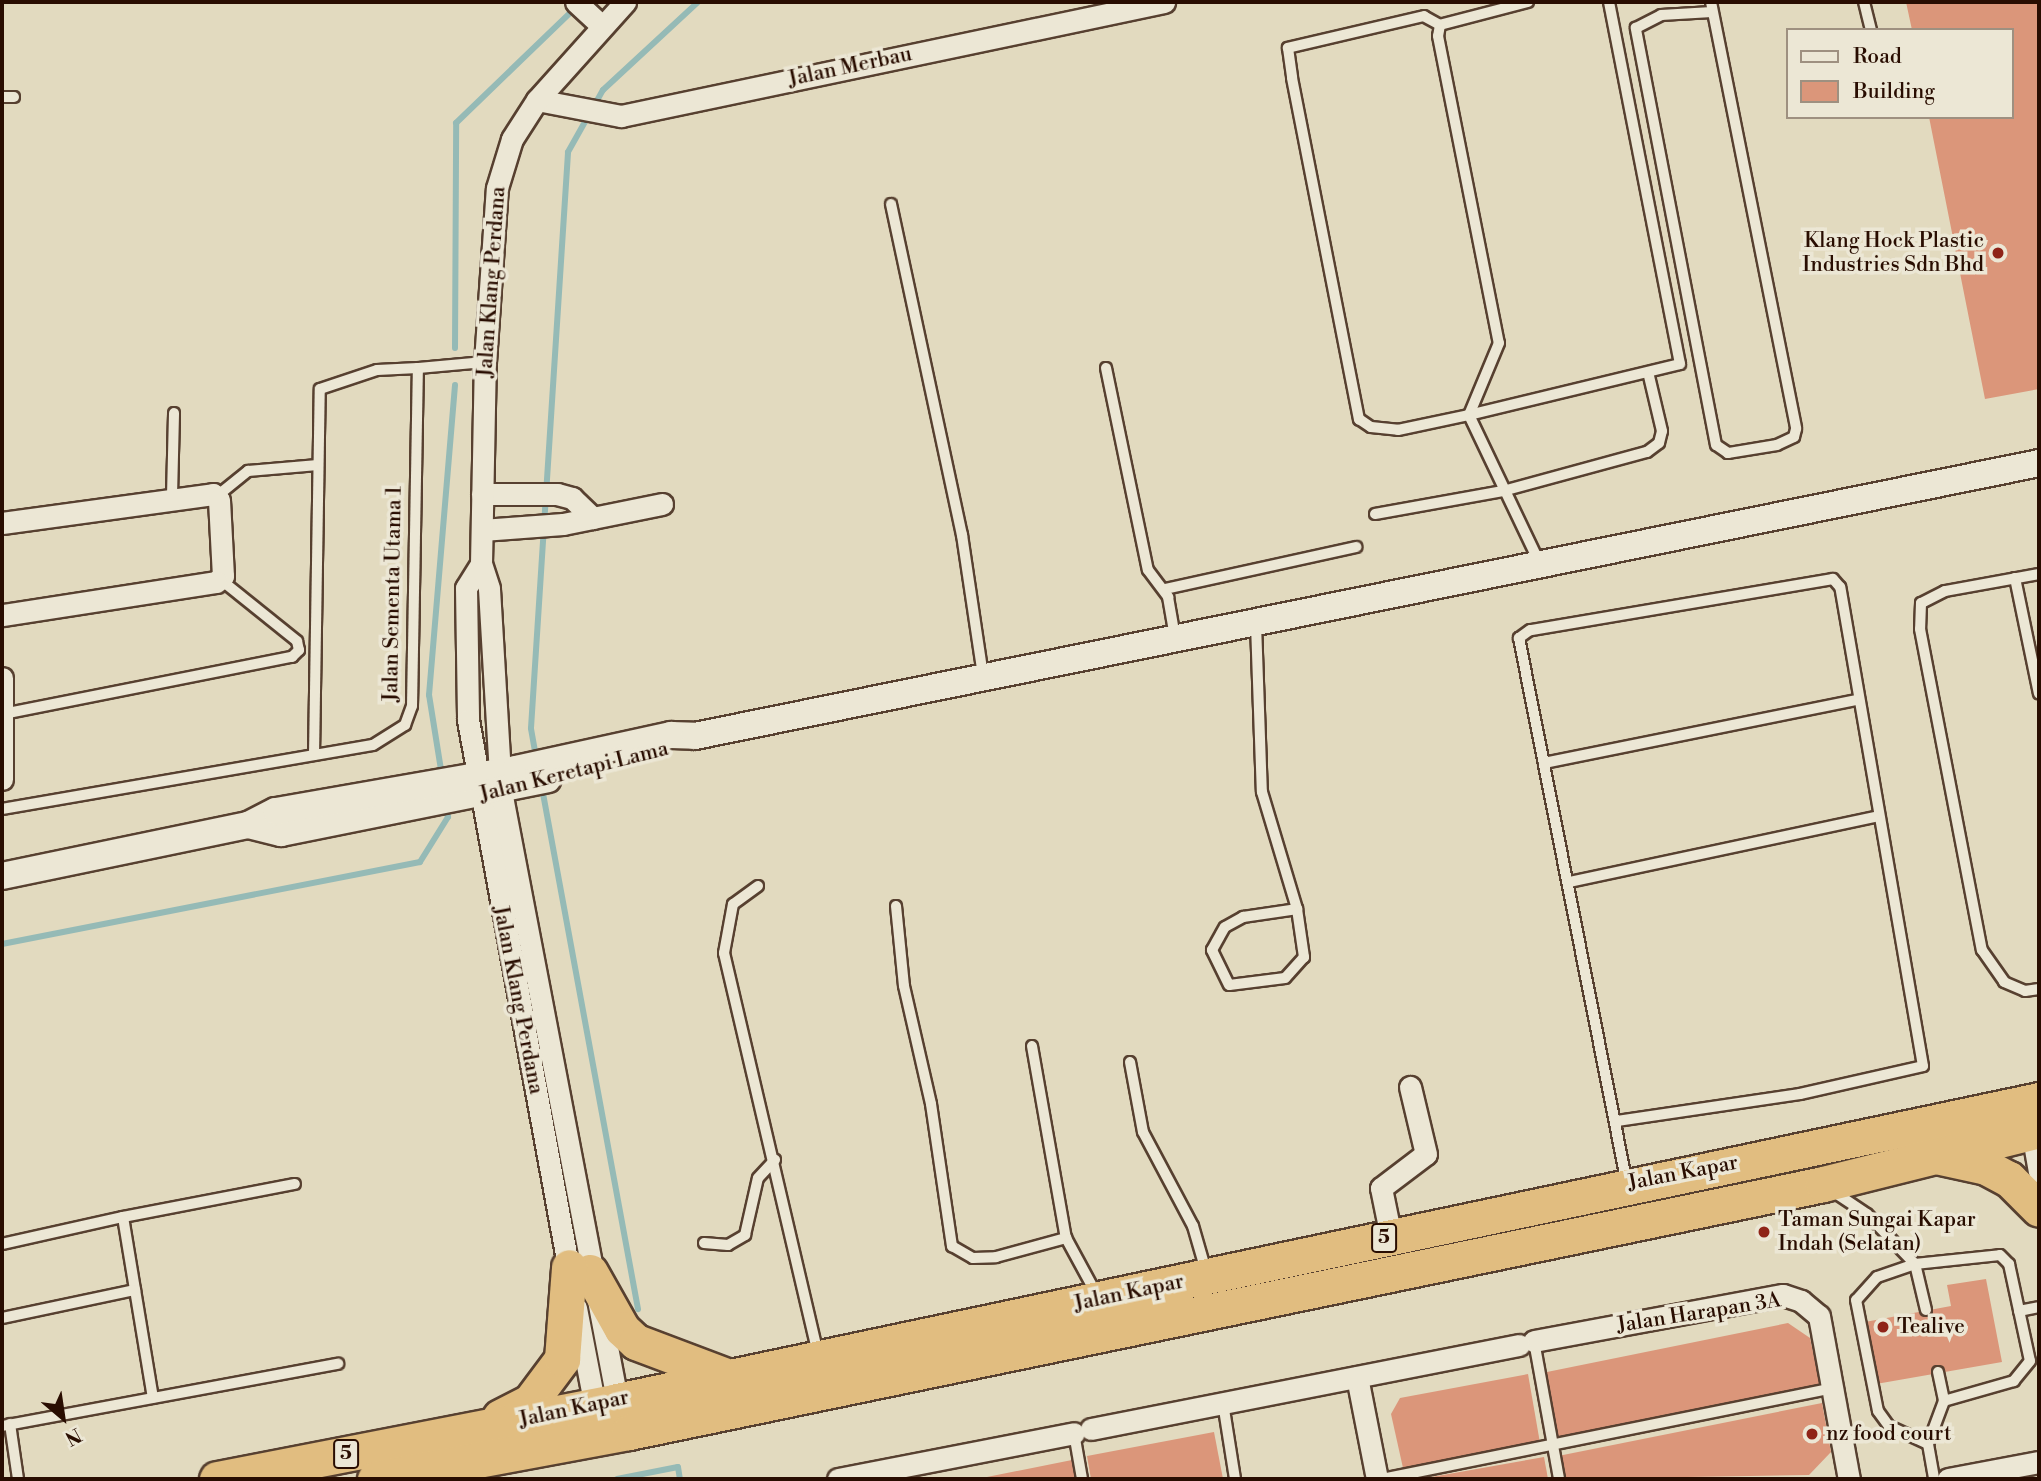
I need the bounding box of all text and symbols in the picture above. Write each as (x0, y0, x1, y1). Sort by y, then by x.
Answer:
legend (1786, 28, 2013, 119)
street label: Jalan Merbau (786, 42, 914, 92)
text: Road (1853, 44, 1902, 70)
text: Building (1853, 79, 1935, 105)
street label: Jalan Klang Perdana (473, 186, 511, 378)
place label: Klang Hock Plastic Industries Sdn Bhd (1802, 228, 1984, 278)
marker: Klang Hock Plastic Industries Sdn Bhd (1990, 245, 2006, 261)
street label: Jalan Sementa Utama 1 (379, 486, 407, 702)
street label: Jalan Keretapi Lama (477, 736, 671, 808)
street label: Jalan Klang Perdana (487, 904, 549, 1096)
street label: Jalan Kapar (1626, 1150, 1740, 1196)
place label: Taman Sungai Kapar Indah (Selatan) (1778, 1207, 1976, 1257)
road number: 5 (1370, 1222, 1398, 1254)
marker: Taman Sungai Kapar Indah (Selatan) (1756, 1224, 1772, 1240)
street label: Jalan Kapar (1072, 1269, 1186, 1317)
street label: Jalan Harapan 3A (1615, 1288, 1783, 1338)
place label: Tealive (1897, 1314, 1965, 1340)
marker: Tealive (1875, 1319, 1891, 1335)
north arrow (28, 1383, 98, 1453)
street label: Jalan Kapar (517, 1385, 631, 1433)
place label: nz food court (1826, 1421, 1951, 1447)
text: N (61, 1422, 86, 1451)
marker: nz food court (1804, 1426, 1820, 1442)
road number: 5 (332, 1438, 360, 1470)

